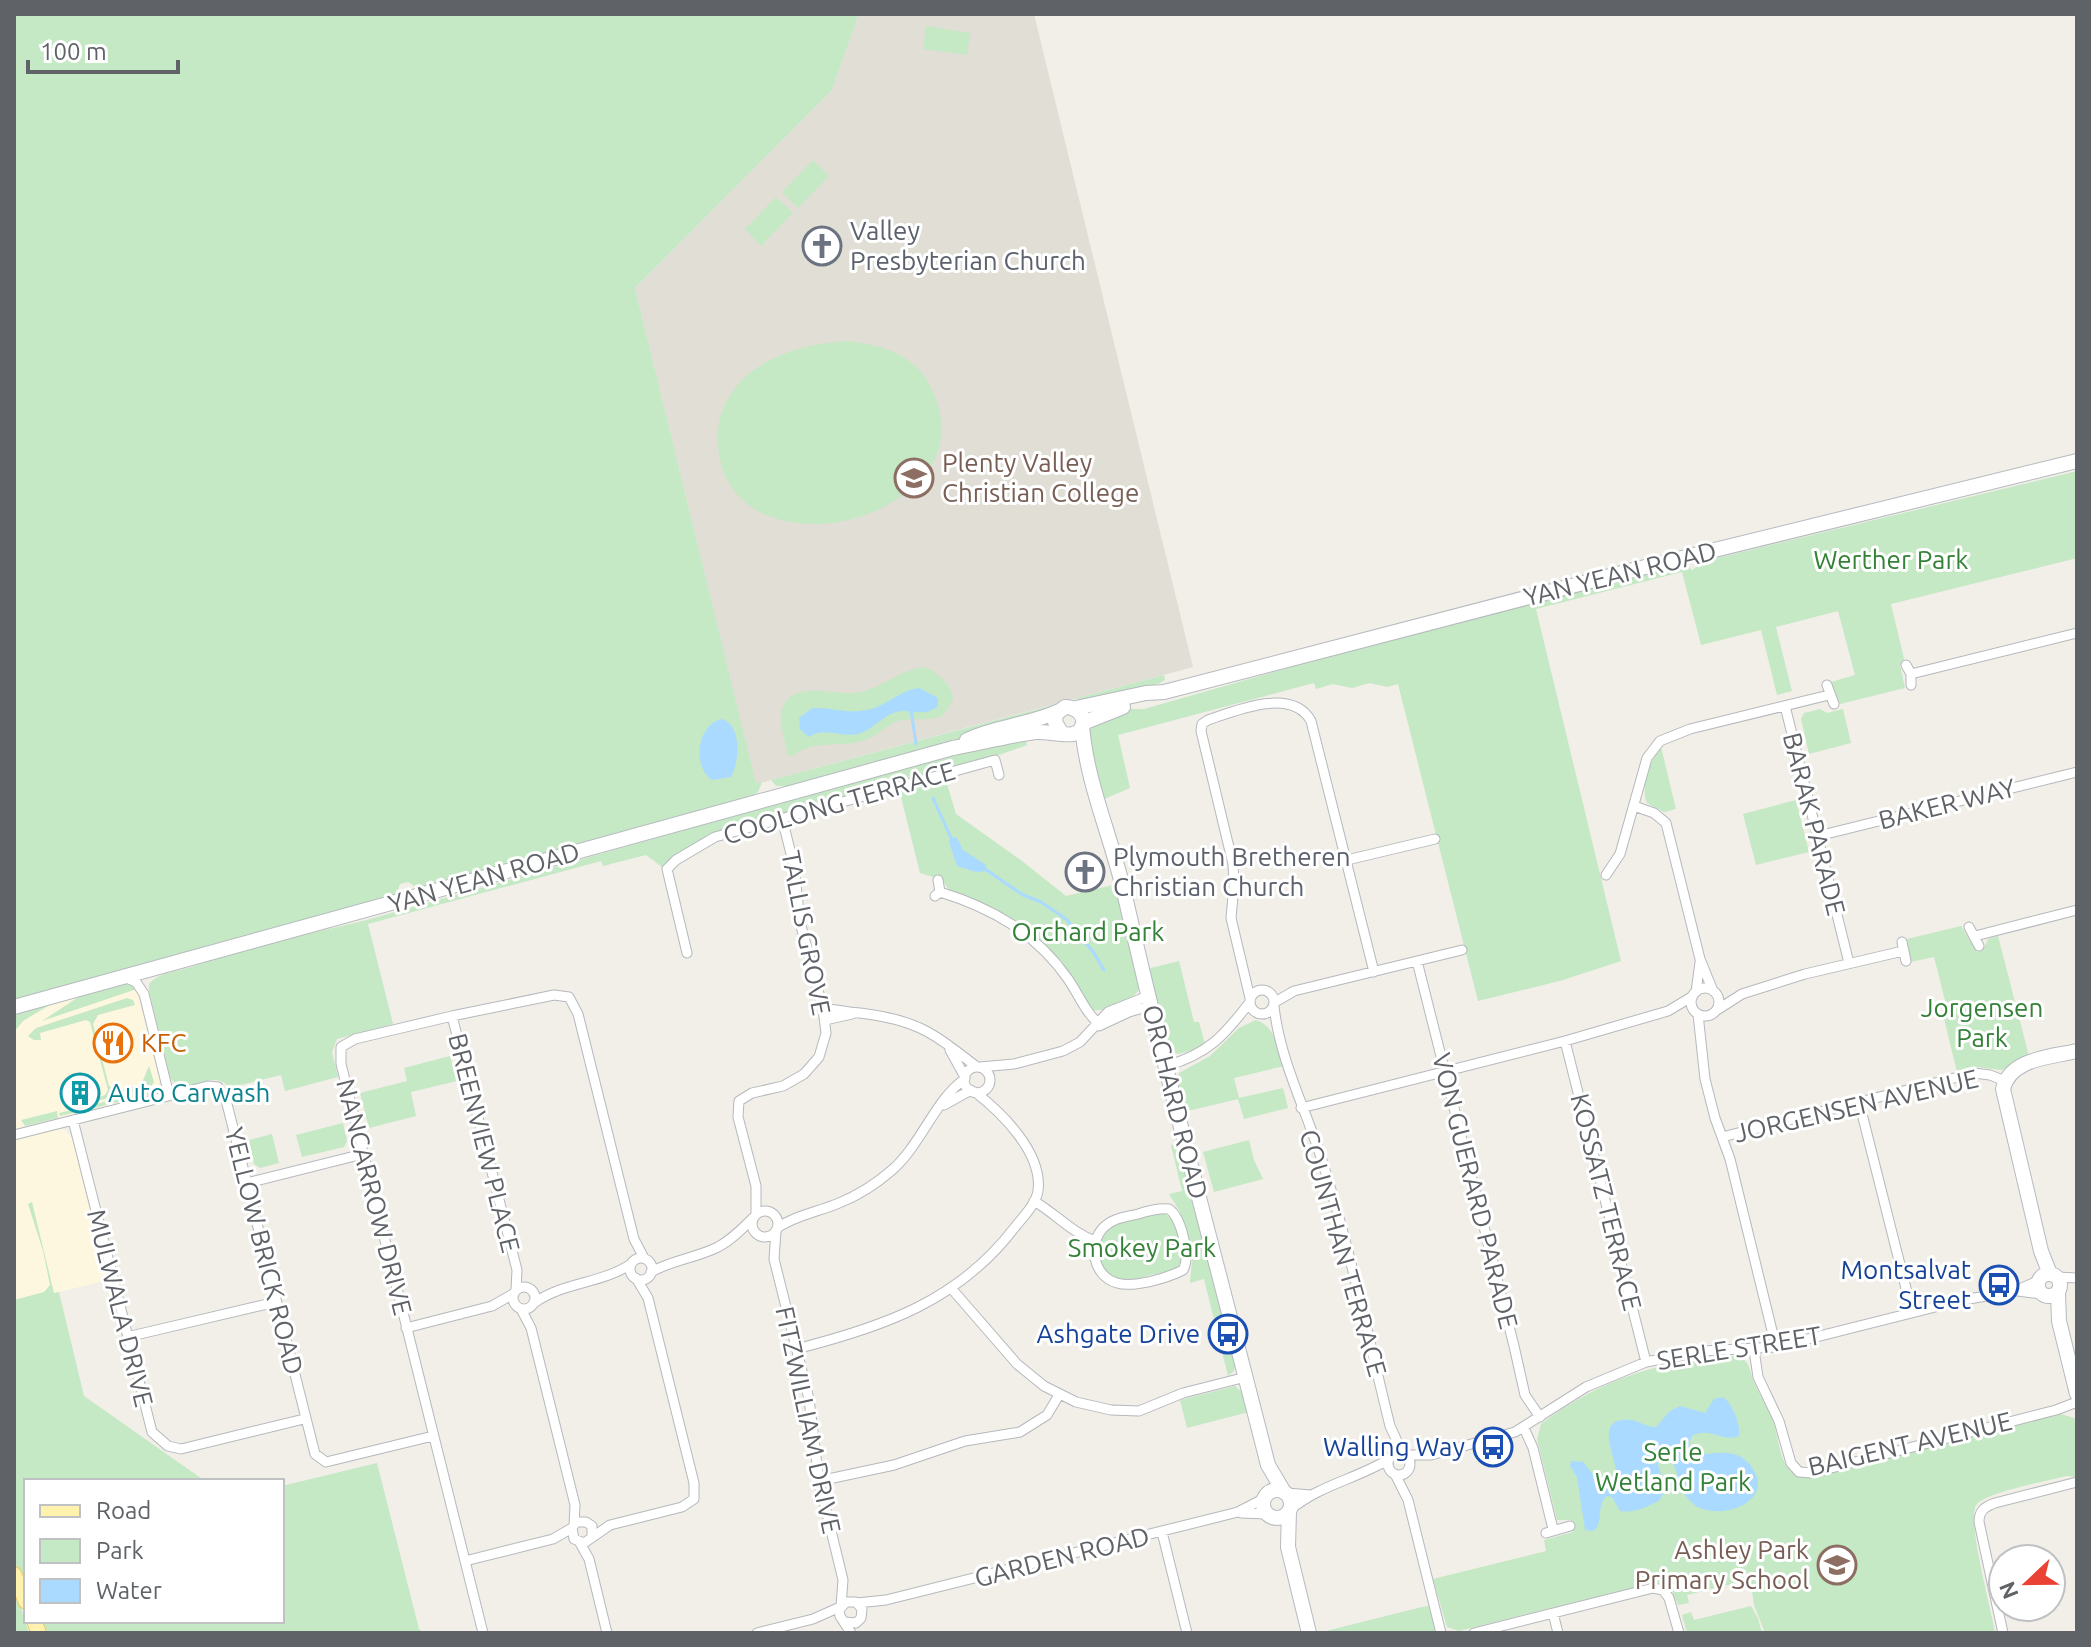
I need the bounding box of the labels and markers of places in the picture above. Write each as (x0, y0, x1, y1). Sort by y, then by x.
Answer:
place label: Valley Presbyterian Church (850, 216, 1086, 275)
church icon: Valley Presbyterian Church (801, 225, 843, 267)
place label: Plenty Valley Christian College (942, 448, 1139, 507)
school or university icon: Plenty Valley Christian College (893, 457, 935, 499)
place label: Plymouth Bretheren Christian Church (1113, 842, 1351, 901)
church icon: Plymouth Bretheren Christian Church (1064, 851, 1106, 893)
restaurant icon: KFC (92, 1022, 134, 1064)
place label: KFC (141, 1028, 186, 1057)
building icon: Auto Carwash (59, 1072, 101, 1114)
place label: Auto Carwash (108, 1078, 270, 1107)
place label: Montsalvat Street (1840, 1255, 1971, 1314)
bus stop icon: Montsalvat Street (1978, 1264, 2020, 1306)
bus stop icon: Ashgate Drive (1207, 1313, 1249, 1355)
place label: Ashgate Drive (1036, 1319, 1200, 1348)
bus stop icon: Walling Way (1472, 1426, 1514, 1468)
place label: Walling Way (1323, 1432, 1465, 1461)
place label: Ashley Park Primary School (1635, 1535, 1809, 1594)
school or university icon: Ashley Park Primary School (1816, 1544, 1858, 1586)

